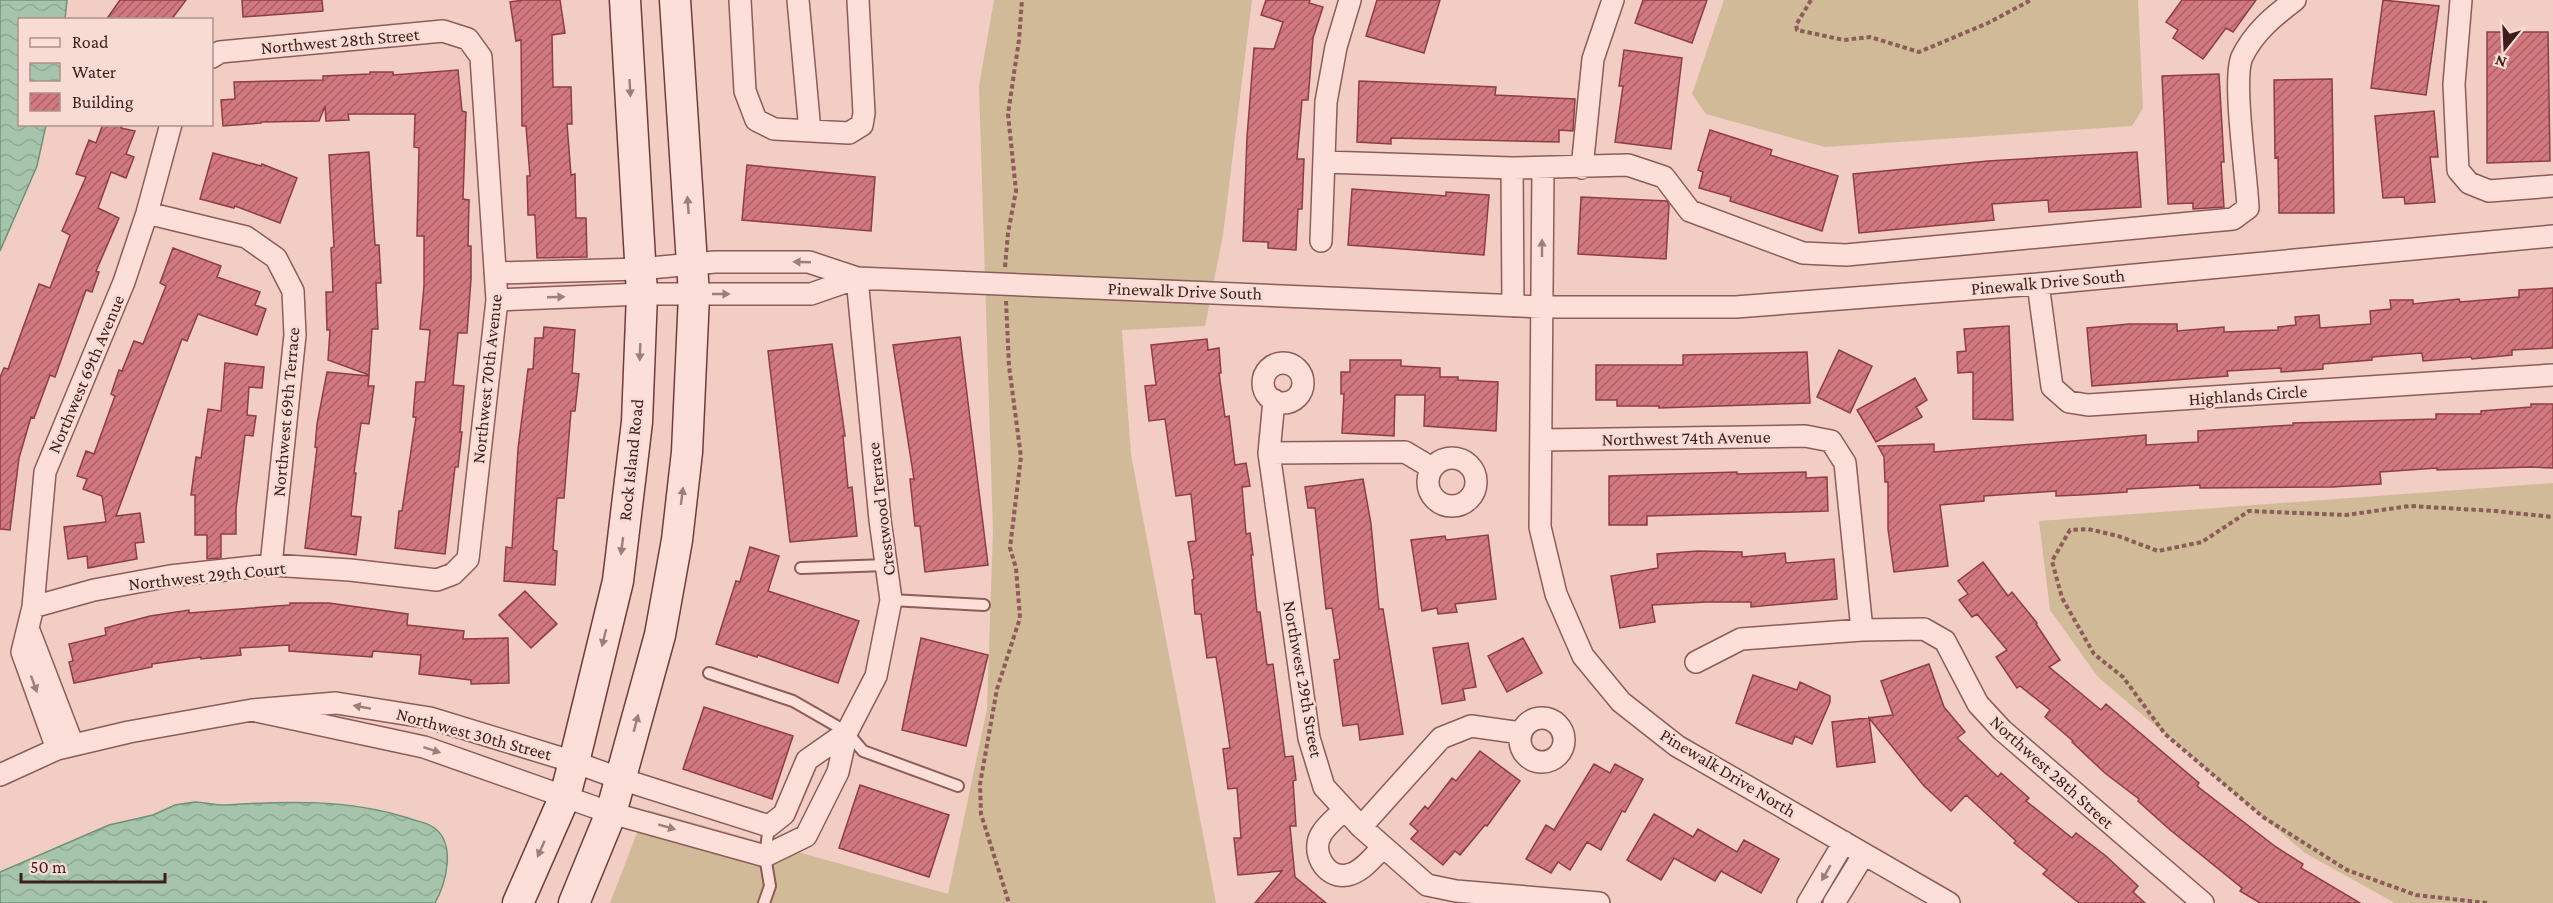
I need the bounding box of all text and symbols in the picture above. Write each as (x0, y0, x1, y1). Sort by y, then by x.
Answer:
legend (18, 18, 213, 126)
north arrow (2475, 18, 2535, 78)
street label: Northwest 28th Street (260, 24, 421, 58)
text: Road (72, 32, 109, 52)
text: N (2493, 52, 2508, 72)
text: Water (72, 62, 117, 82)
one-way arrow (625, 79, 634, 98)
text: Building (72, 92, 134, 112)
one-way arrow (683, 196, 692, 215)
one-way arrow (1537, 239, 1547, 258)
one-way arrow (792, 258, 811, 267)
street label: Pinewalk Drive South (1970, 265, 2126, 299)
street label: Pinewalk Drive South (1107, 278, 1263, 304)
one-way arrow (712, 289, 731, 299)
street label: Northwest 69th Avenue (44, 292, 128, 456)
street label: Northwest 70th Avenue (468, 293, 506, 465)
one-way arrow (546, 293, 565, 302)
street label: Northwest 69th Terrace (269, 326, 303, 498)
one-way arrow (635, 343, 645, 362)
street label: Highlands Circle (2188, 381, 2308, 409)
street label: Rock Island Road (615, 397, 647, 522)
street label: Northwest 74th Avenue (1601, 427, 1771, 449)
street label: Crestwood Terrace (863, 441, 899, 577)
one-way arrow (677, 486, 687, 505)
one-way arrow (617, 537, 627, 556)
street label: Northwest 29th Court (127, 558, 288, 594)
street label: Northwest 29th Street (1279, 599, 1327, 760)
one-way arrow (599, 629, 609, 647)
one-way arrow (29, 675, 39, 693)
one-way arrow (353, 702, 372, 711)
street label: Northwest 30th Street (394, 704, 555, 765)
street label: Northwest 28th Street (1986, 711, 2119, 833)
one-way arrow (632, 714, 641, 732)
street label: Pinewalk Drive North (1657, 725, 1800, 822)
one-way arrow (423, 746, 441, 756)
one-way arrow (659, 823, 677, 832)
one-way arrow (536, 841, 546, 859)
scale bar (21, 846, 165, 884)
text: 50 m (30, 857, 67, 877)
one-way arrow (1820, 865, 1831, 881)

